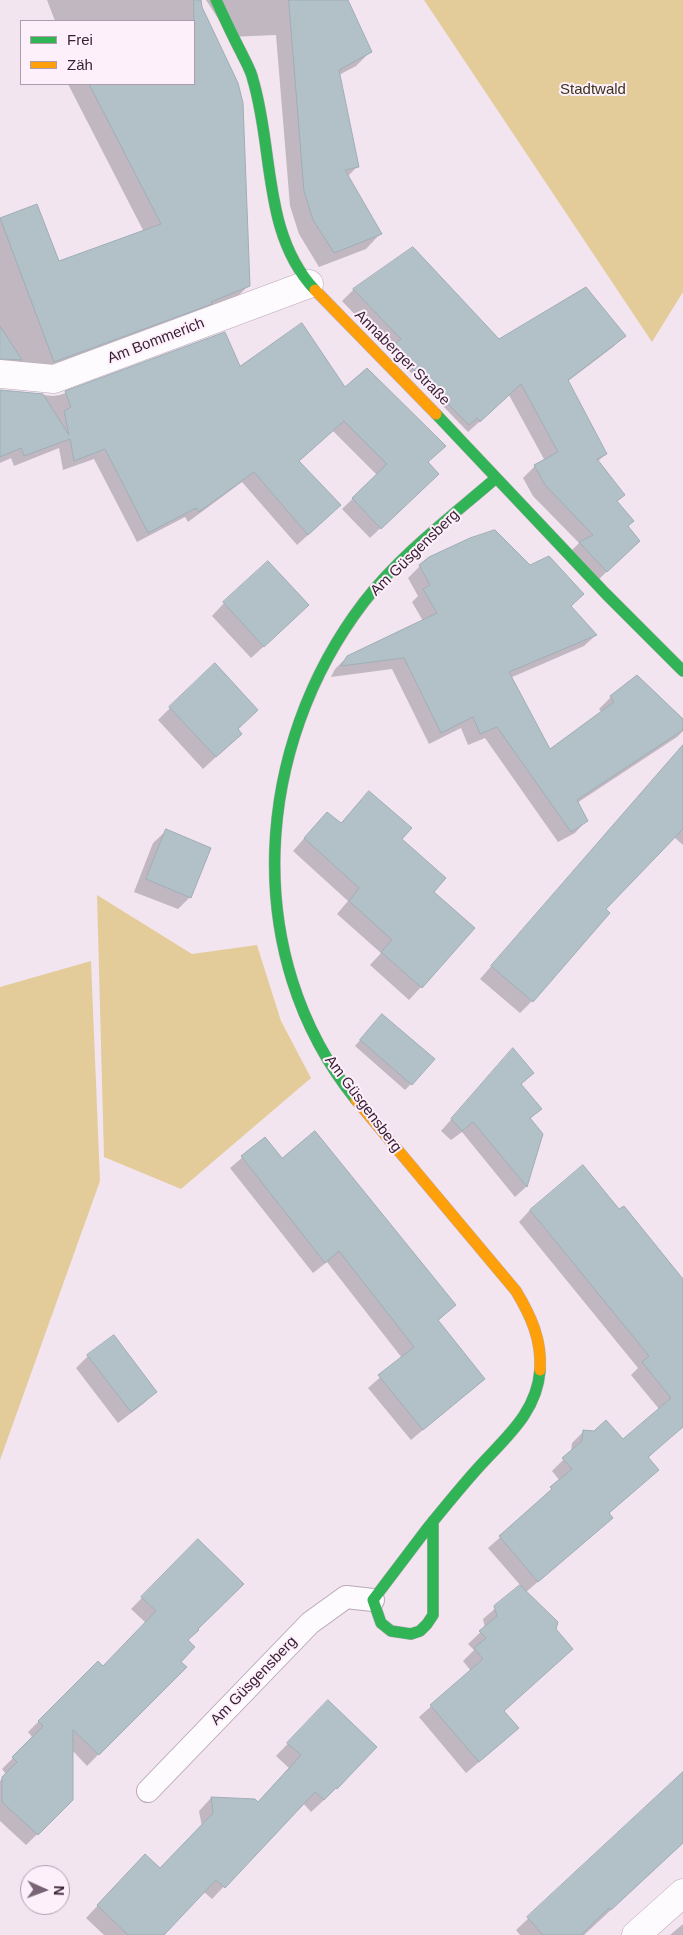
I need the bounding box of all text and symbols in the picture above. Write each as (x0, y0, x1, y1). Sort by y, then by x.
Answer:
legend (20, 20, 195, 85)
text: Frei (67, 31, 93, 48)
text: Zäh (67, 56, 93, 73)
park label: Stadtwald (560, 81, 626, 99)
street label: Annaberger Straße (351, 307, 453, 409)
street label: Am Bommerich (105, 314, 207, 368)
street label: Am Güsgensberg (367, 506, 463, 600)
street label: Am Güsgensberg (321, 1052, 405, 1156)
street label: Am Güsgensberg (207, 1633, 301, 1729)
north arrow (20, 1865, 70, 1915)
text: N (51, 1885, 67, 1896)

